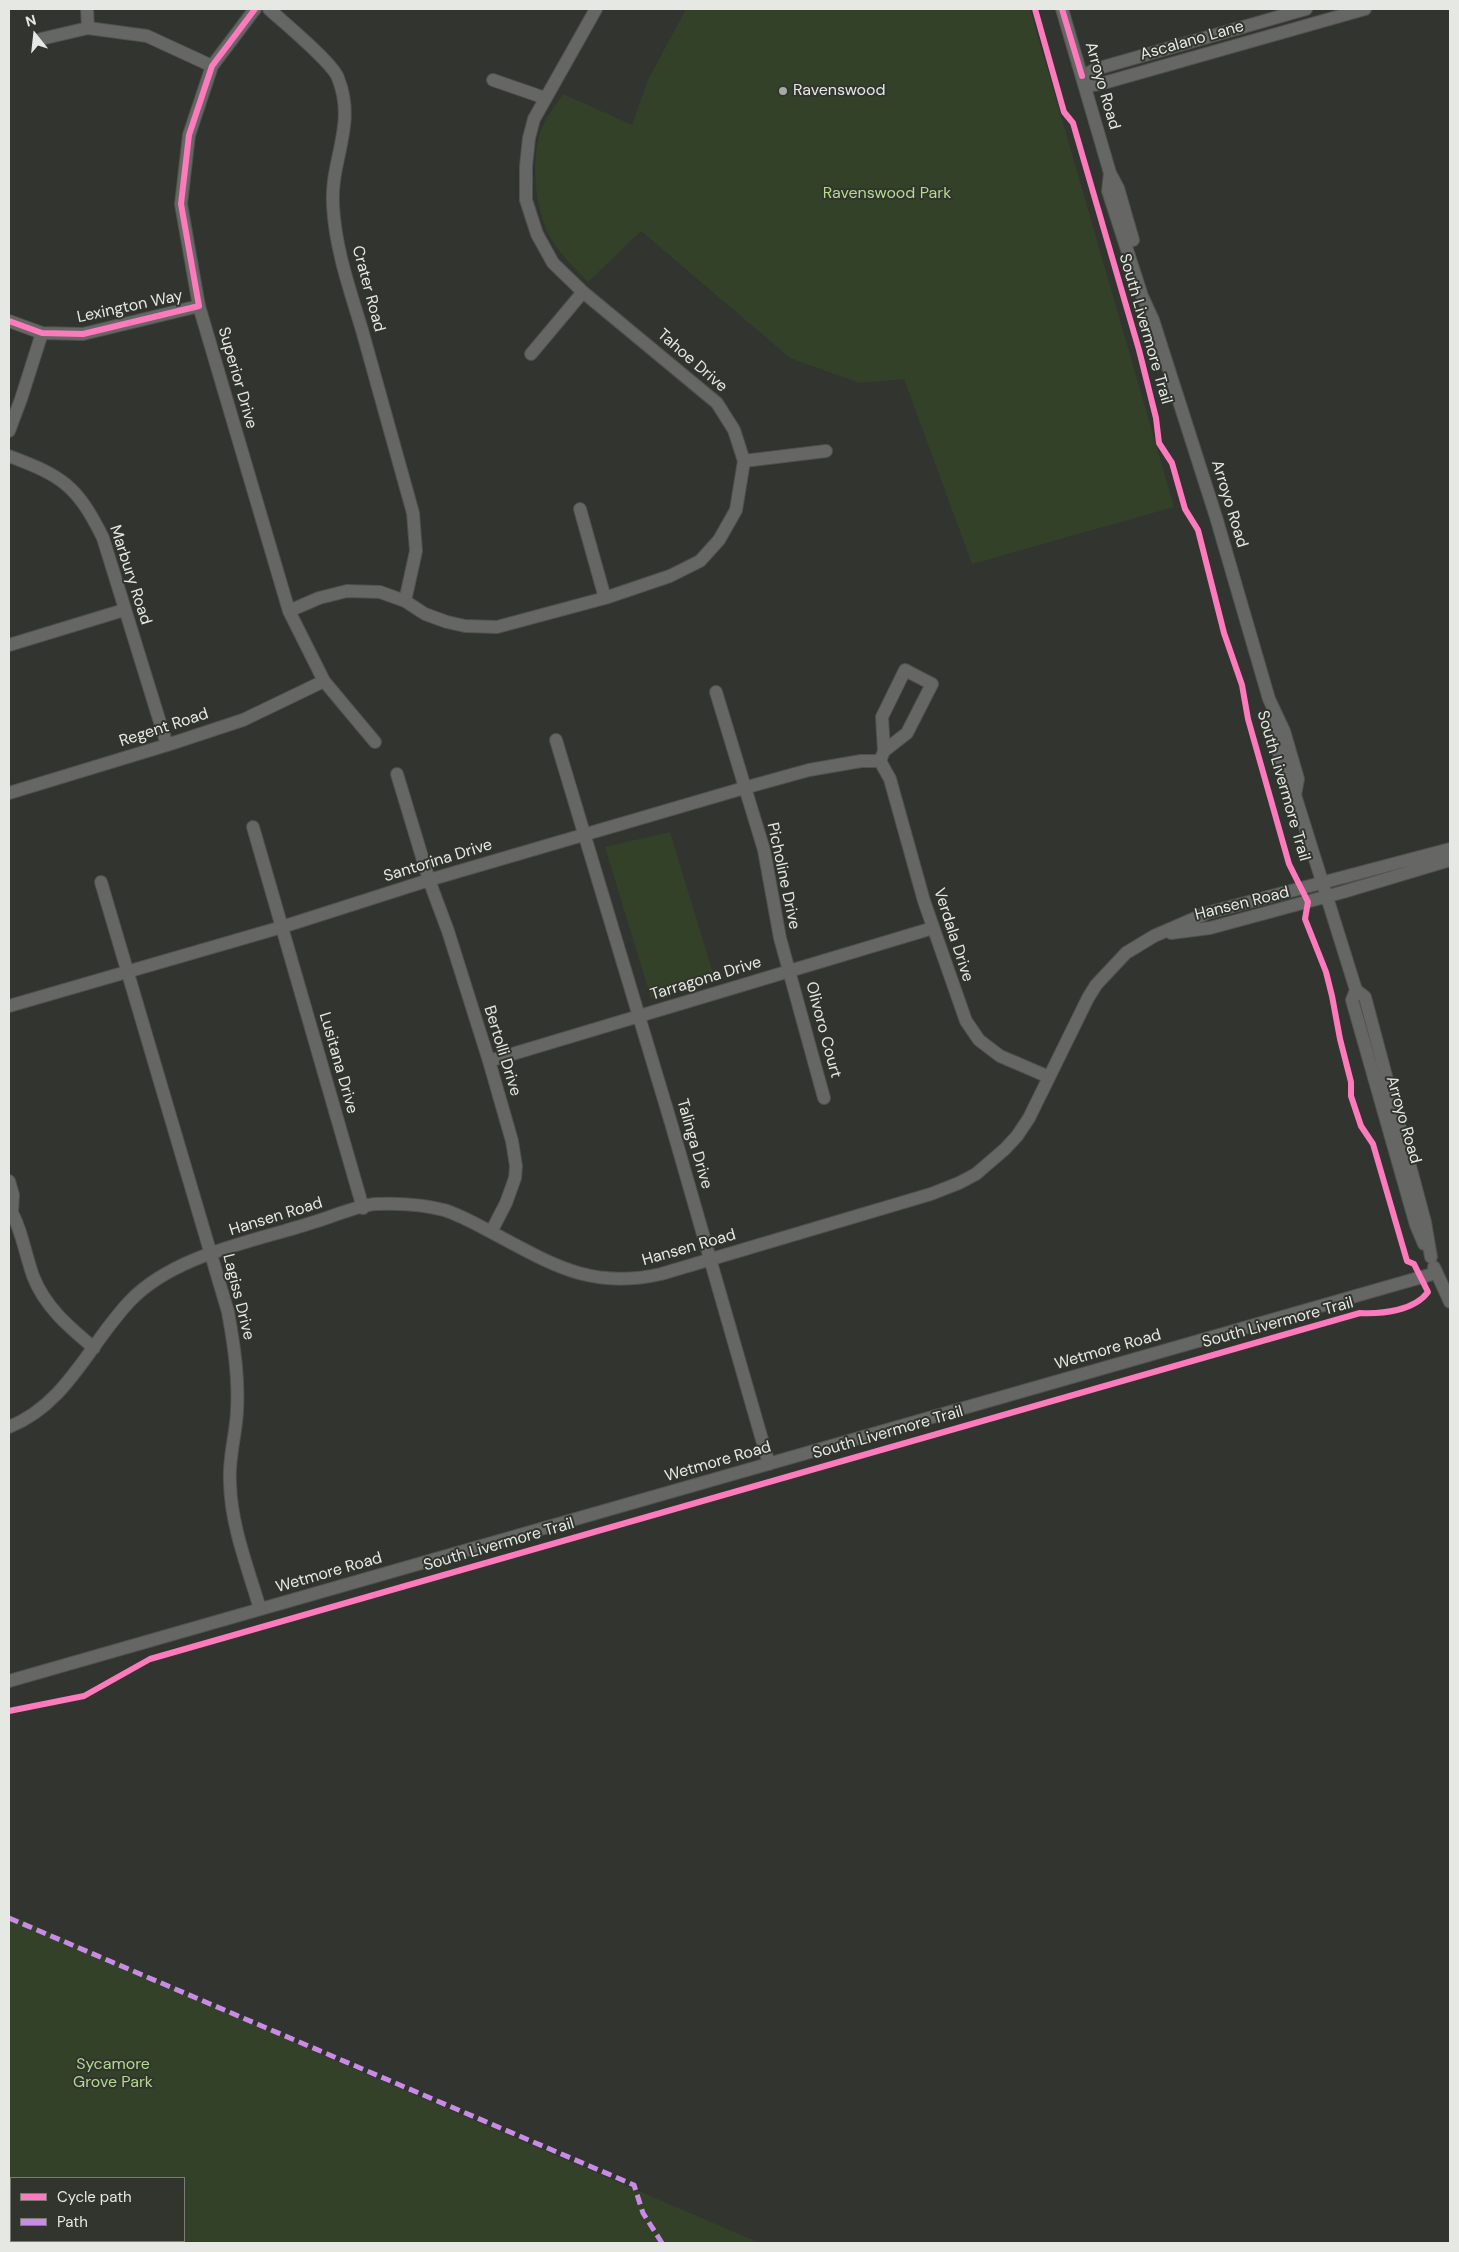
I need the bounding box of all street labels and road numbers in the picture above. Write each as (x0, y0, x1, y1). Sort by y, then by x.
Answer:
street label: Ascalano Lane (1138, 17, 1246, 65)
street label: Arroyo Road (1080, 40, 1124, 132)
street label: Crater Road (347, 244, 389, 334)
street label: South Livermore Trail (1114, 251, 1176, 407)
street label: Lexington Way (75, 286, 185, 328)
street label: Superior Drive (213, 325, 261, 431)
street label: Tahoe Drive (653, 325, 731, 397)
street label: Arroyo Road (1207, 458, 1251, 550)
street label: Marbury Road (105, 523, 155, 627)
street label: Regent Road (117, 705, 211, 751)
street label: South Livermore Trail (1252, 708, 1314, 864)
street label: Picholine Drive (762, 821, 804, 931)
street label: Santorina Drive (381, 835, 495, 887)
street label: Hansen Road (1193, 883, 1291, 925)
street label: Verdala Drive (929, 886, 977, 984)
street label: Tarragona Drive (648, 953, 764, 1005)
street label: Olivoro Court (801, 980, 845, 1080)
street label: Bertolli Drive (479, 1004, 525, 1098)
street label: Lusitana Drive (314, 1010, 362, 1116)
street label: Arroyo Road (1381, 1074, 1425, 1166)
street label: Talinga Drive (672, 1097, 716, 1191)
street label: Hansen Road (227, 1194, 325, 1240)
street label: Hansen Road (640, 1225, 738, 1271)
street label: Lagiss Drive (218, 1252, 258, 1342)
street label: South Livermore Trail (1200, 1294, 1356, 1352)
street label: Wetmore Road (1053, 1326, 1163, 1374)
street label: South Livermore Trail (810, 1402, 966, 1464)
street label: Wetmore Road (663, 1438, 773, 1486)
street label: South Livermore Trail (421, 1514, 577, 1576)
street label: Wetmore Road (274, 1549, 384, 1597)

